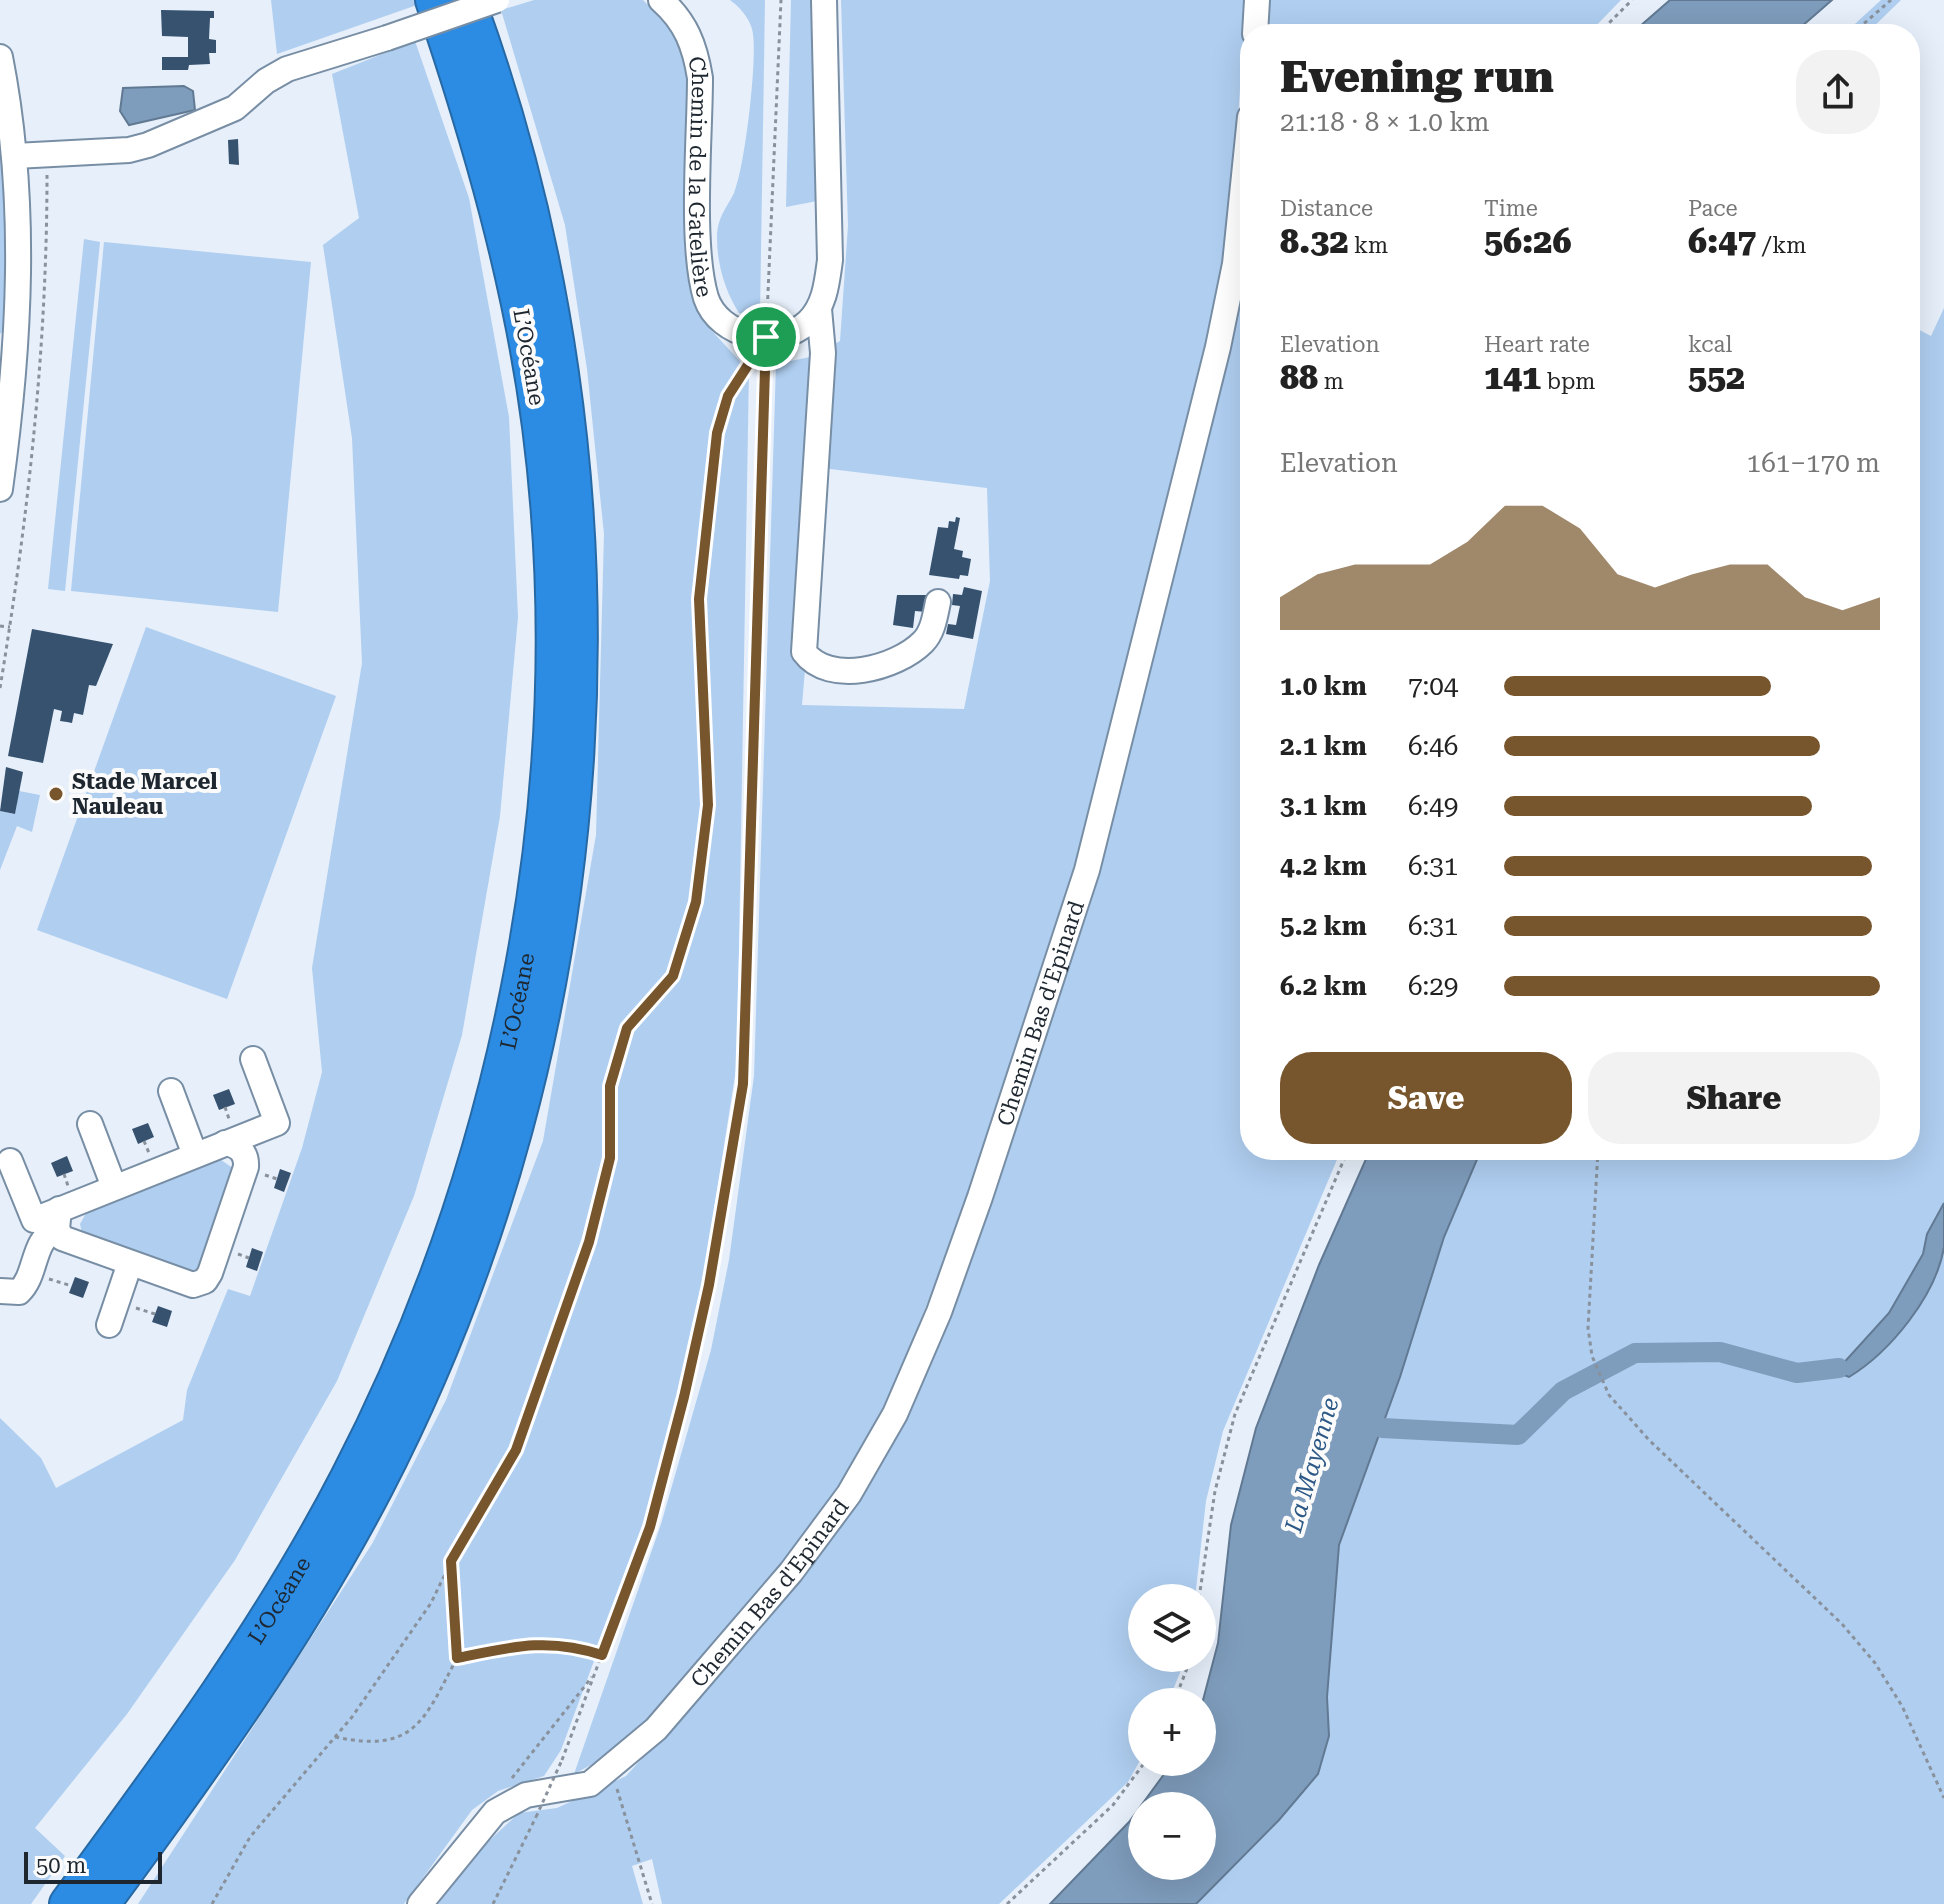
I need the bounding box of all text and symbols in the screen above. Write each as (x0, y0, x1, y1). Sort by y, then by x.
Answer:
button: share (1796, 50, 1880, 134)
text: Evening run (1280, 51, 1554, 103)
street label: Chemin de la Gatelière (684, 54, 718, 300)
text: 21:18 · 8 × 1.0 km (1280, 107, 1490, 137)
text: Distance (1280, 196, 1373, 221)
text: Time (1484, 196, 1538, 221)
text: Pace (1688, 196, 1738, 221)
text: 8.32 (1280, 221, 1348, 261)
text: 56:26 (1484, 221, 1571, 261)
text: 6:47 (1688, 221, 1756, 261)
text: km (1348, 233, 1388, 258)
text: /km (1756, 233, 1806, 258)
pin (732, 303, 800, 371)
street label: L’Océane (508, 307, 550, 407)
icon: arrive (744, 315, 788, 359)
text: Elevation (1280, 332, 1380, 357)
text: Heart rate (1484, 332, 1590, 357)
text: kcal (1688, 332, 1732, 357)
text: 88 (1280, 357, 1318, 397)
text: 141 (1484, 357, 1541, 397)
text: 552 (1688, 357, 1745, 397)
text: m (1318, 369, 1344, 394)
text: bpm (1541, 369, 1595, 394)
text: Elevation (1280, 448, 1398, 478)
text: 161–170 m (1747, 448, 1880, 478)
text: 1.0 km (1280, 671, 1367, 701)
text: 7:04 (1408, 671, 1458, 701)
text: 2.1 km (1280, 731, 1367, 761)
text: 6:46 (1408, 731, 1458, 761)
place label: Stade Marcel Nauleau (72, 769, 218, 819)
marker: Stade Marcel Nauleau (47, 785, 65, 803)
text: 3.1 km (1280, 791, 1367, 821)
text: 6:49 (1408, 791, 1458, 821)
text: 4.2 km (1280, 851, 1367, 881)
text: 6:31 (1408, 851, 1458, 881)
street label: Chemin Bas d'Epinard (992, 898, 1089, 1129)
text: 5.2 km (1280, 911, 1367, 941)
text: 6:31 (1408, 911, 1458, 941)
street label: L’Océane (495, 951, 539, 1052)
text: 6.2 km (1280, 971, 1367, 1001)
text: 6:29 (1408, 971, 1458, 1001)
button: Save (1280, 1052, 1572, 1144)
button: Share (1588, 1052, 1880, 1144)
water label: La Mayenne (1279, 1395, 1345, 1536)
street label: Chemin Bas d'Epinard (685, 1494, 853, 1692)
street label: L’Océane (243, 1552, 315, 1649)
map controls (1128, 1584, 1216, 1880)
button: layers (1128, 1584, 1216, 1672)
button: + (1128, 1688, 1216, 1776)
button: − (1128, 1792, 1216, 1880)
scale bar (24, 1848, 162, 1884)
text: 50 m (36, 1853, 86, 1878)

